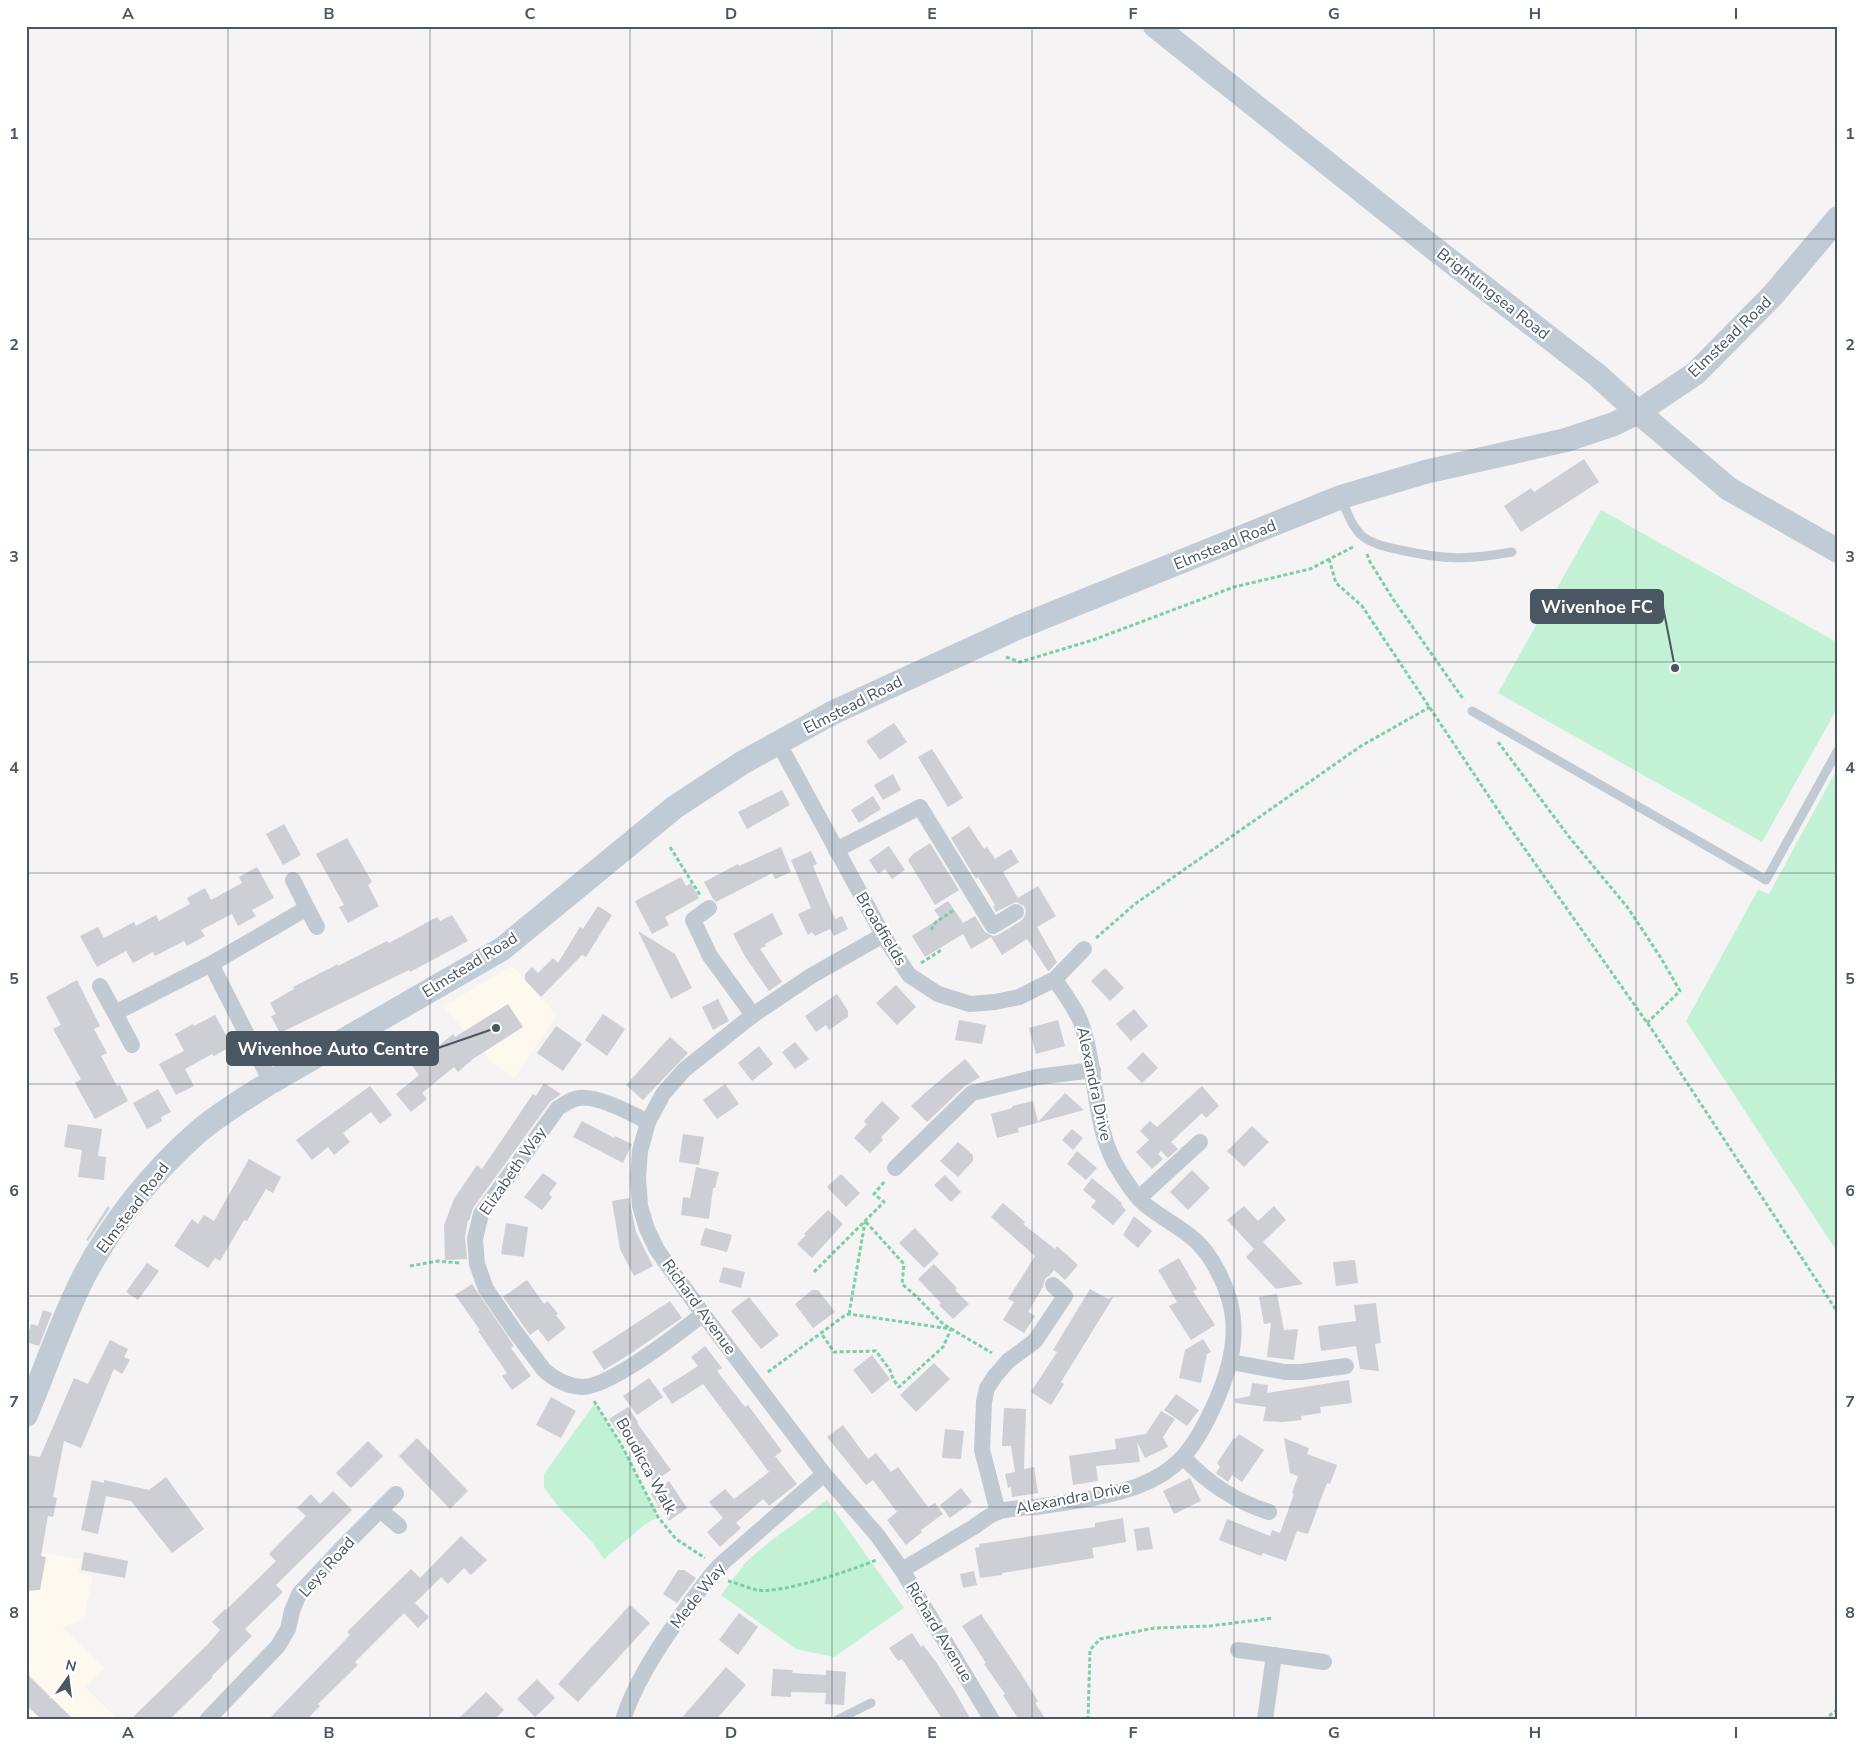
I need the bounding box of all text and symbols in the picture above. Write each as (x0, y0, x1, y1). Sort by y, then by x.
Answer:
text: A (122, 3, 134, 25)
text: B (323, 3, 335, 25)
text: C (525, 3, 536, 25)
text: D (725, 3, 737, 25)
text: E (927, 3, 937, 25)
text: F (1129, 3, 1138, 25)
text: G (1328, 3, 1340, 25)
text: H (1529, 3, 1541, 25)
text: I (1734, 3, 1738, 25)
text: 1 (9, 123, 19, 145)
text: 1 (1845, 123, 1855, 145)
street label: Brightlingsea Road (1432, 243, 1554, 345)
street label: Elmstead Road (1683, 291, 1777, 383)
text: 2 (9, 334, 19, 356)
text: 2 (1845, 334, 1855, 356)
street label: Elmstead Road (1171, 514, 1279, 576)
text: 3 (9, 546, 19, 568)
text: 3 (1845, 546, 1855, 568)
callout: Wivenhoe FC (1531, 590, 1663, 623)
text: Wivenhoe FC (1541, 595, 1653, 619)
street label: Elmstead Road (800, 671, 906, 739)
text: 4 (9, 757, 19, 779)
text: 4 (1845, 757, 1855, 779)
street label: Broadfields (850, 888, 912, 970)
street label: Elmstead Road (418, 927, 522, 1003)
text: 5 (9, 968, 19, 990)
text: 5 (1845, 968, 1855, 990)
street label: Alexandra Drive (1071, 1025, 1117, 1143)
callout: Wivenhoe Auto Centre (227, 1032, 438, 1065)
text: Wivenhoe Auto Centre (237, 1037, 429, 1061)
street label: Elizabeth Way (474, 1122, 552, 1220)
street label: Elmstead Road (92, 1158, 174, 1258)
text: 6 (9, 1180, 19, 1202)
text: 6 (1845, 1180, 1855, 1202)
street label: Richard Avenue (657, 1255, 741, 1359)
text: 7 (9, 1391, 19, 1413)
text: 7 (1845, 1391, 1855, 1413)
street label: Boudicca Walk (610, 1414, 682, 1519)
street label: Alexandra Drive (1014, 1476, 1132, 1520)
street label: Leys Road (294, 1532, 360, 1602)
street label: Mede Way (665, 1558, 731, 1633)
street label: Richard Avenue (900, 1578, 978, 1686)
text: 8 (9, 1602, 19, 1624)
text: 8 (1845, 1602, 1855, 1624)
north arrow (42, 1654, 92, 1704)
text: N (64, 1655, 78, 1676)
text: A (122, 1722, 134, 1744)
text: B (323, 1722, 335, 1744)
text: C (525, 1722, 536, 1744)
text: D (725, 1722, 737, 1744)
text: E (927, 1722, 937, 1744)
text: F (1129, 1722, 1138, 1744)
text: G (1328, 1722, 1340, 1744)
text: H (1529, 1722, 1541, 1744)
text: I (1734, 1722, 1738, 1744)

